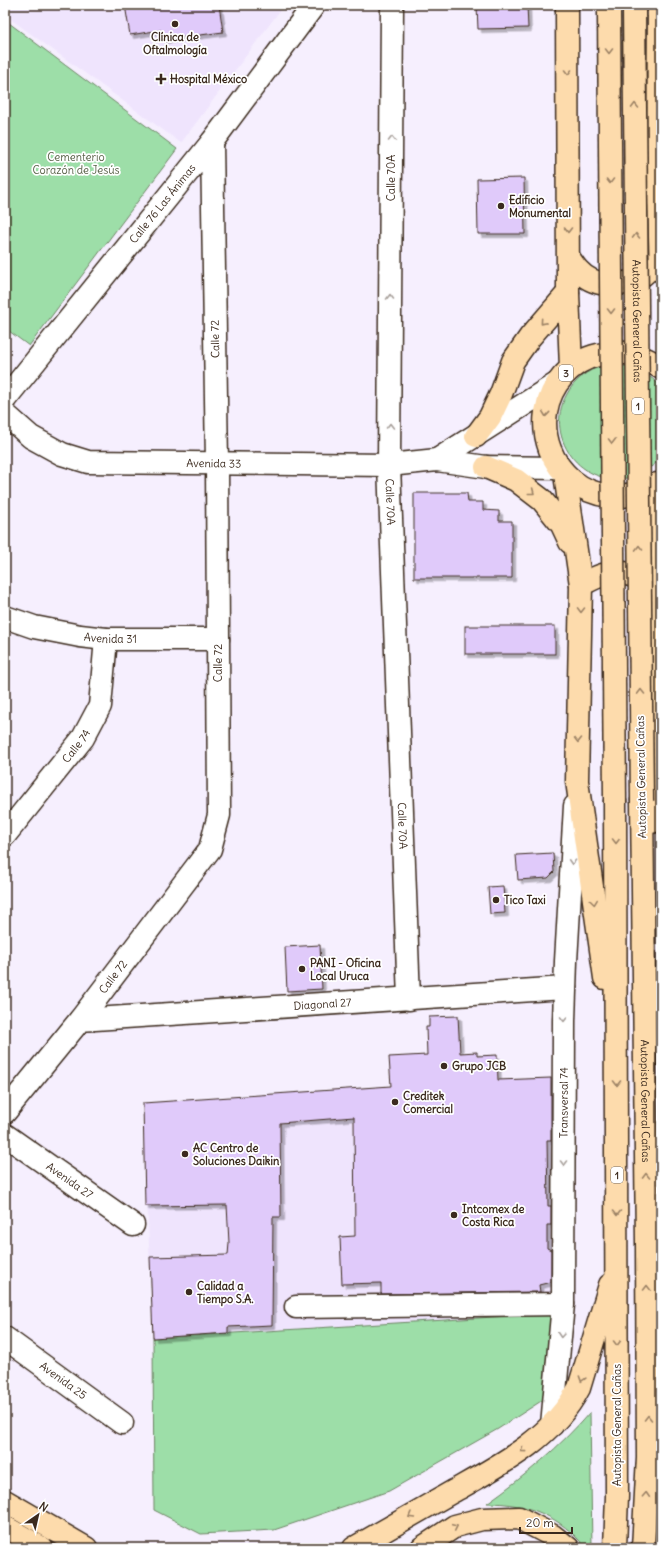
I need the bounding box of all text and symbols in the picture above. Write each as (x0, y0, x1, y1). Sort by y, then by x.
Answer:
marker: Clínica de Oftalmología (170, 19, 180, 29)
place label: Clínica de Oftalmología (143, 30, 208, 58)
one-way arrow (605, 48, 613, 54)
one-way arrow (564, 69, 572, 75)
place label: Hospital México (170, 72, 247, 87)
marker: Hospital México (155, 73, 167, 85)
one-way arrow (630, 103, 639, 109)
one-way arrow (387, 136, 396, 142)
park label: Cementerio Corazón de Jesús (32, 150, 120, 177)
street label: Calle 70A (384, 155, 398, 201)
street label: Calle 76 Las Ánimas (126, 161, 199, 246)
one-way arrow (606, 178, 614, 184)
place label: Edificio Monumental (509, 193, 571, 220)
marker: Edificio Monumental (496, 201, 506, 211)
one-way arrow (564, 227, 573, 233)
one-way arrow (632, 233, 640, 239)
street label: Autopista General Cañas (630, 259, 645, 382)
one-way arrow (386, 294, 394, 300)
one-way arrow (607, 308, 615, 314)
one-way arrow (540, 318, 547, 325)
street label: Calle 72 (208, 320, 222, 358)
road number: 3 (559, 365, 573, 381)
road number: 1 (632, 398, 644, 414)
one-way arrow (542, 411, 551, 417)
one-way arrow (385, 423, 394, 429)
one-way arrow (608, 438, 616, 444)
street label: Avenida 33 (186, 456, 241, 471)
street label: Calle 70A (383, 478, 398, 526)
one-way arrow (528, 488, 535, 495)
one-way arrow (635, 545, 643, 551)
one-way arrow (576, 607, 585, 613)
street label: Avenida 31 (83, 629, 137, 646)
street label: Calle 72 (211, 644, 225, 682)
one-way arrow (636, 689, 645, 695)
street label: Autopista General Cañas (633, 716, 649, 838)
street label: Calle 74 (59, 727, 93, 766)
one-way arrow (574, 737, 582, 743)
street label: Calle 70A (395, 802, 410, 849)
one-way arrow (611, 838, 620, 844)
one-way arrow (567, 859, 576, 865)
place label: Tico Taxi (504, 893, 546, 907)
marker: Tico Taxi (491, 895, 501, 905)
one-way arrow (589, 899, 598, 906)
place label: PANI - Oficina Local Uruca (310, 956, 382, 983)
street label: Calle 72 (96, 957, 130, 996)
marker: PANI - Oficina Local Uruca (297, 964, 307, 974)
street label: Diagonal 27 (293, 995, 352, 1013)
one-way arrow (560, 1016, 568, 1022)
street label: Autopista General Cañas (638, 1039, 653, 1162)
place label: Grupo JCB (452, 1059, 506, 1074)
marker: Grupo JCB (439, 1061, 449, 1071)
street label: Transversal 74 (557, 1067, 571, 1138)
one-way arrow (613, 1080, 621, 1086)
place label: Creditek Comercial (403, 1089, 453, 1116)
marker: Creditek Comercial (390, 1097, 400, 1107)
place label: AC Centro de Soluciones Daikin (193, 1141, 280, 1168)
marker: AC Centro de Soluciones Daikin (180, 1149, 190, 1159)
street label: Avenida 27 (44, 1159, 96, 1202)
one-way arrow (560, 1160, 568, 1166)
road number: 1 (611, 1167, 623, 1183)
one-way arrow (642, 1173, 650, 1179)
place label: Intcomex de Costa Rica (462, 1202, 524, 1229)
marker: Intcomex de Costa Rica (449, 1210, 459, 1220)
one-way arrow (613, 1210, 621, 1216)
place label: Calidad a Tiempo S.A. (197, 1279, 254, 1307)
one-way arrow (643, 1285, 651, 1291)
marker: Calidad a Tiempo S.A. (184, 1287, 194, 1297)
one-way arrow (557, 1332, 566, 1338)
one-way arrow (613, 1340, 621, 1346)
street label: Avenida 25 (37, 1359, 90, 1402)
street label: Autopista General Cañas (610, 1364, 624, 1486)
one-way arrow (579, 1375, 587, 1382)
one-way arrow (644, 1415, 652, 1421)
one-way arrow (520, 1445, 527, 1452)
one-way arrow (641, 1492, 650, 1498)
north arrow (18, 1495, 58, 1535)
text: N (37, 1499, 51, 1515)
scale bar (520, 1509, 572, 1535)
one-way arrow (408, 1511, 415, 1518)
text: 20 m (526, 1515, 554, 1530)
one-way arrow (451, 1524, 458, 1532)

